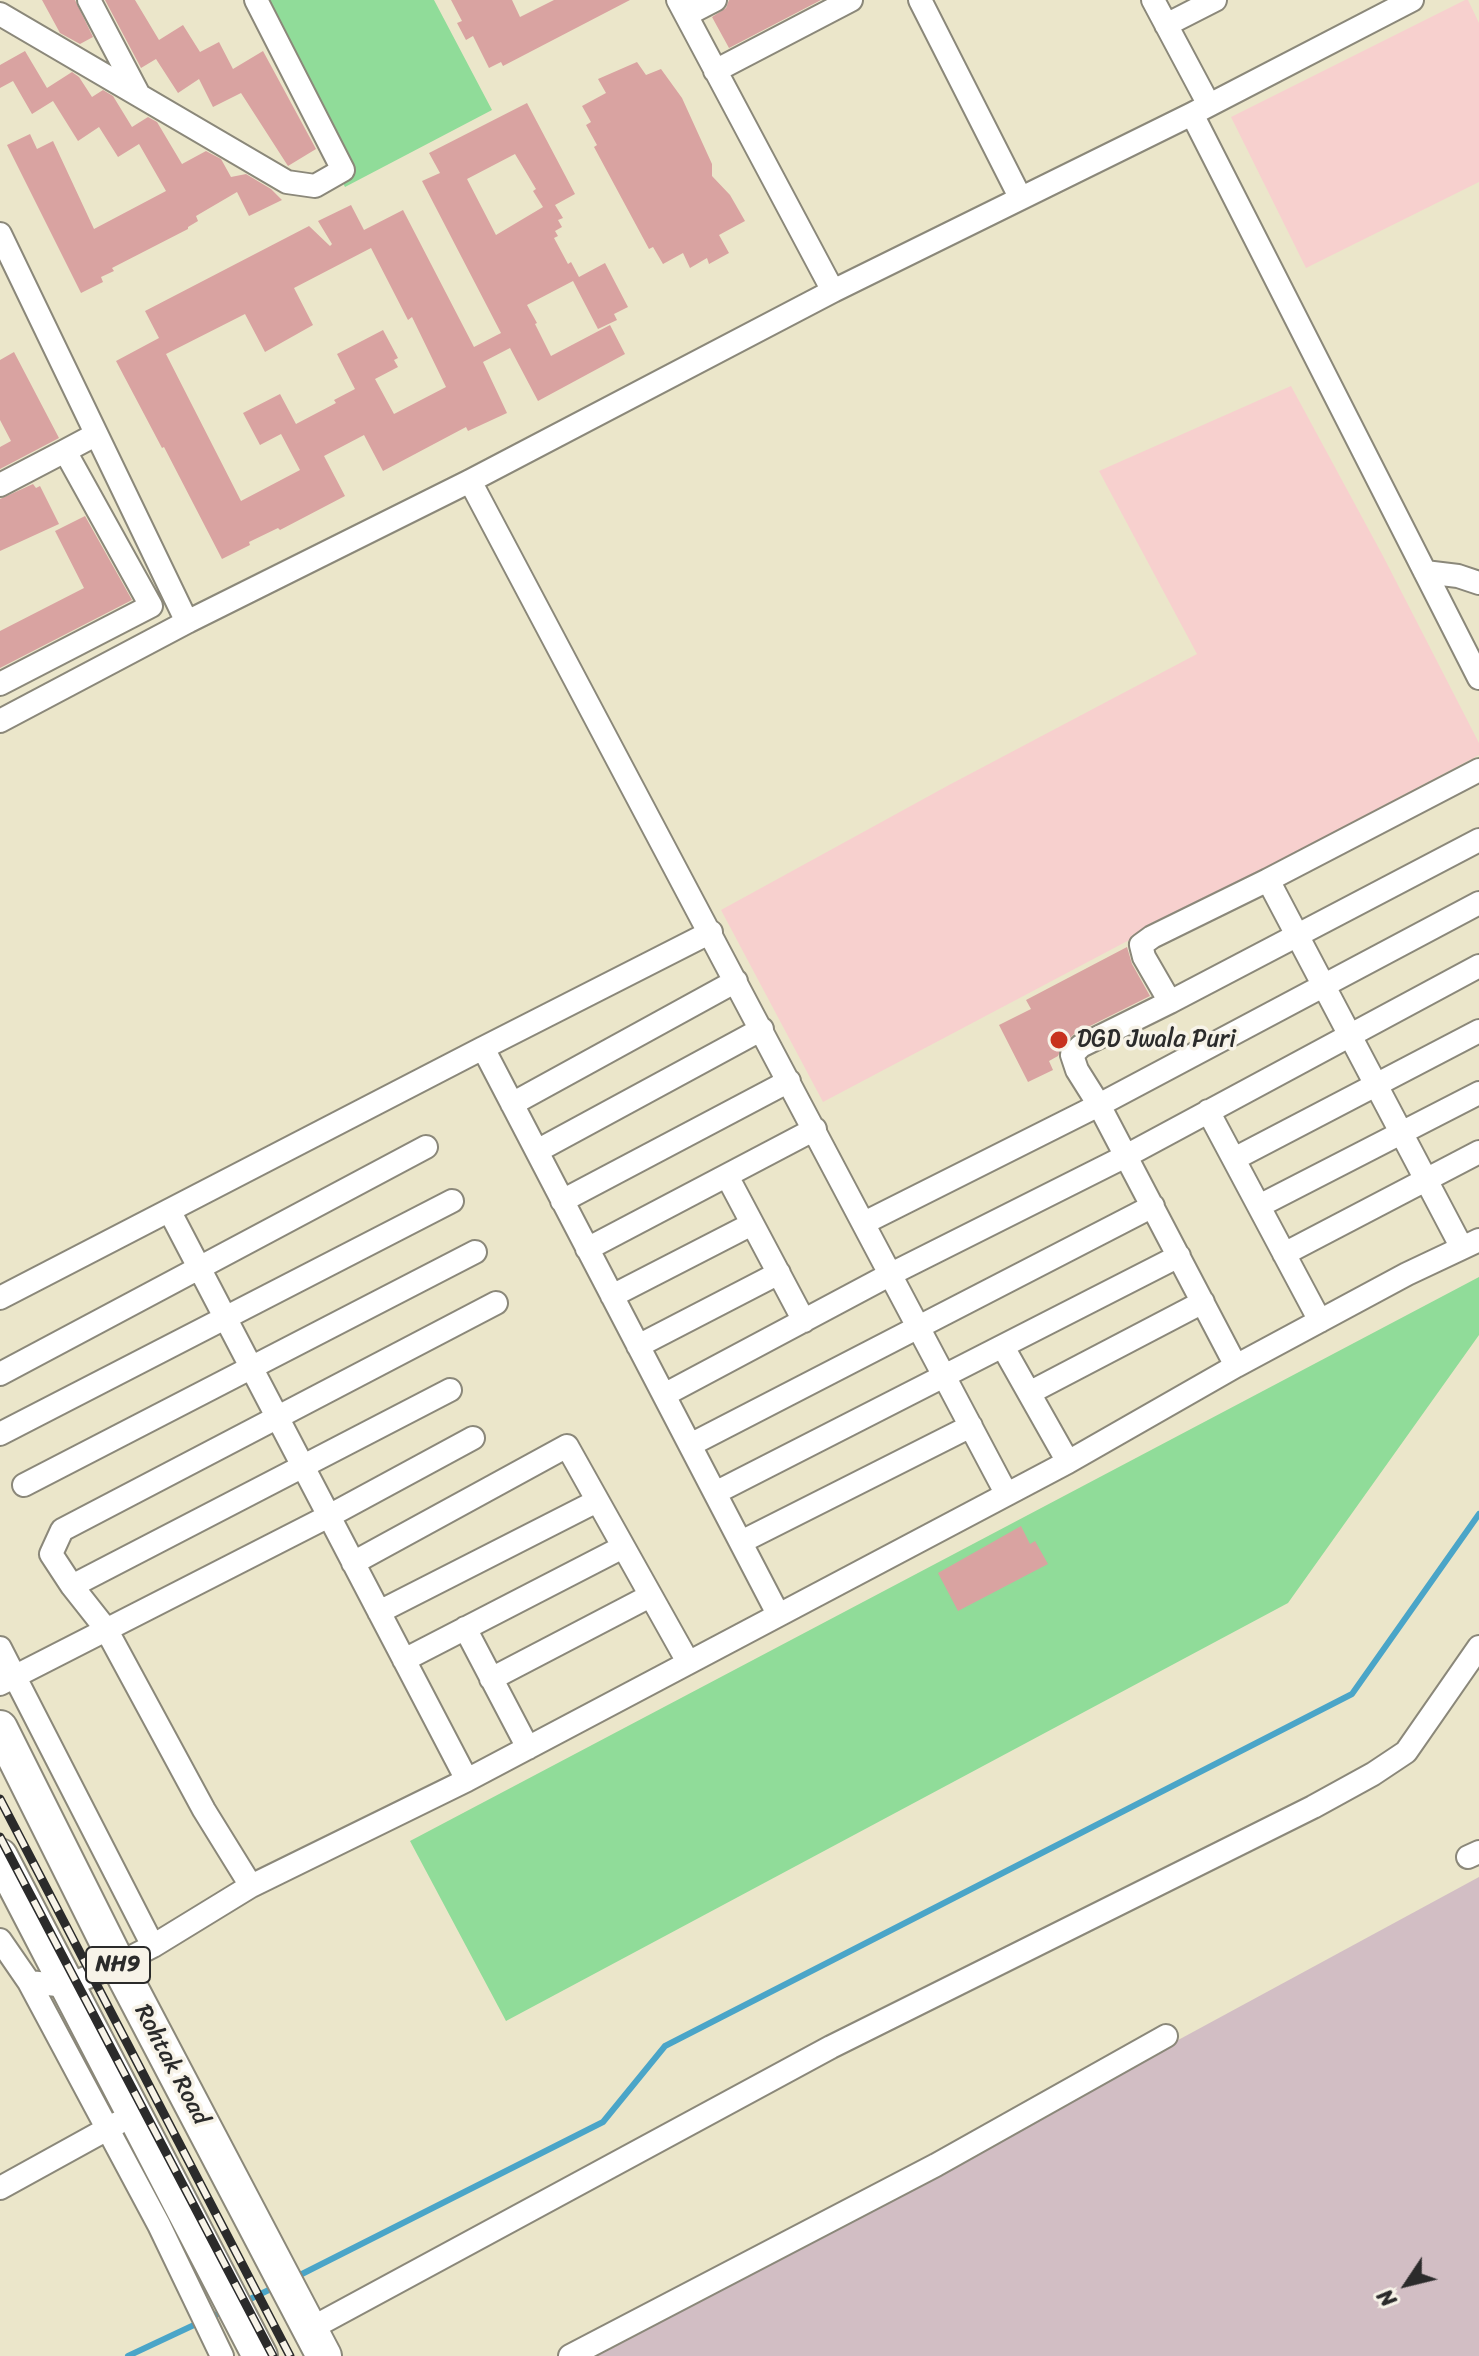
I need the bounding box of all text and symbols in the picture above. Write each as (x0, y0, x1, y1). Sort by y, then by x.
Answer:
place label: DGD Jwala Puri (1077, 1026, 1236, 1054)
marker: DGD Jwala Puri (1048, 1029, 1070, 1051)
road number: NH9 (86, 1947, 150, 1983)
street label: Rohtak Road (127, 2000, 215, 2130)
north arrow (1367, 2244, 1447, 2324)
text: N (1367, 2281, 1407, 2315)

